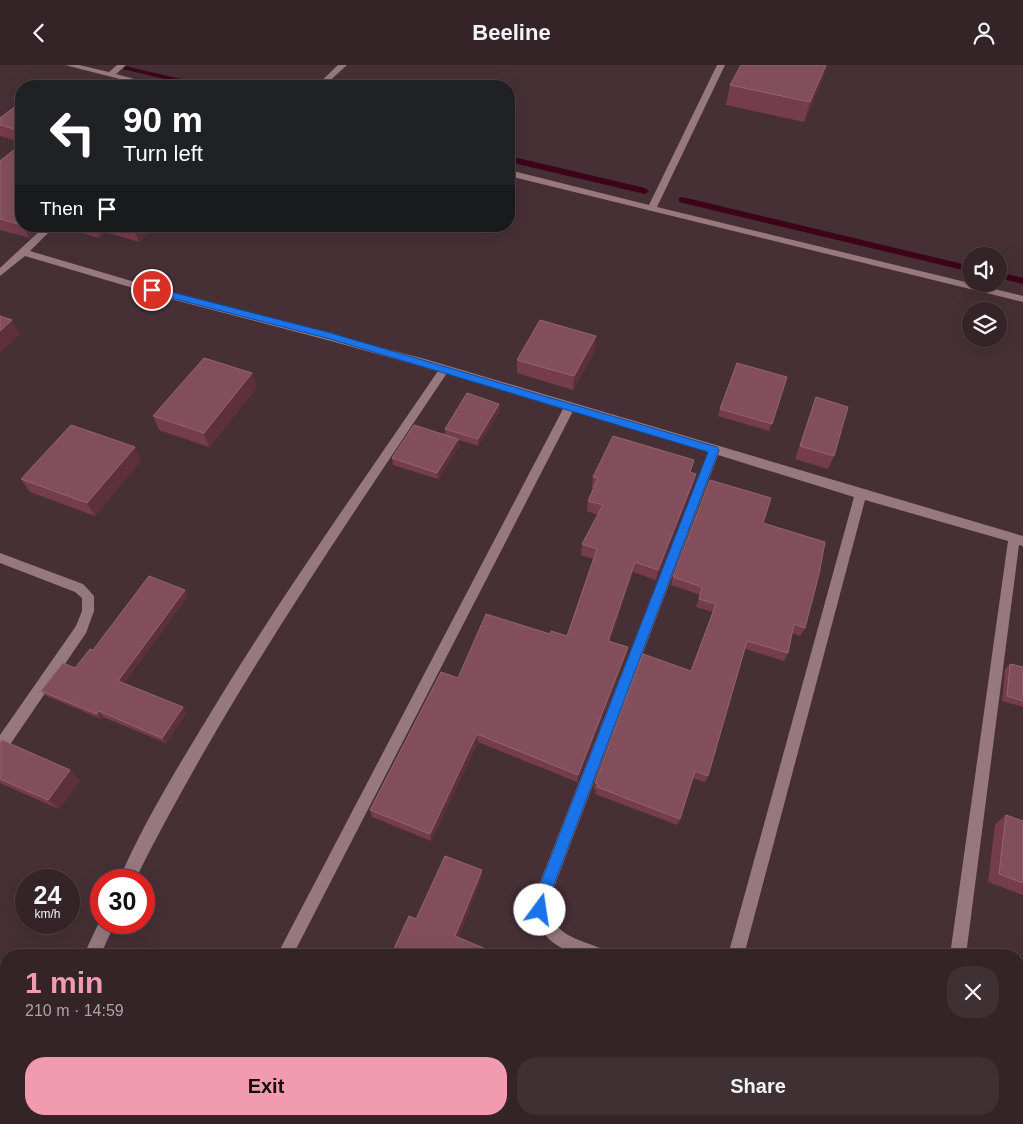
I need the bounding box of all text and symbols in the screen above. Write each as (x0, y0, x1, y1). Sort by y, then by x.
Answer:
icon: back (25, 19, 53, 47)
icon: person (970, 19, 998, 47)
text: Beeline (472, 20, 551, 45)
icon: left (40, 100, 105, 165)
text: 90 m (123, 100, 203, 139)
text: Turn left (123, 141, 203, 166)
icon: arrive (93, 195, 121, 223)
text: Then (40, 198, 83, 219)
map controls (962, 247, 1007, 347)
button: sound (962, 247, 1007, 292)
pin (131, 269, 173, 311)
icon: arrive (138, 276, 166, 304)
button: layers (962, 302, 1007, 347)
speed limit sign: 30 (90, 869, 155, 934)
text: 24 (34, 881, 61, 909)
position arrow (513, 883, 565, 935)
text: km/h (34, 907, 61, 921)
text: 1 min (25, 966, 103, 999)
button: close (947, 966, 999, 1018)
text: 210 m · 14:59 (25, 1002, 124, 1019)
button: Exit (25, 1057, 507, 1115)
button: Share (517, 1057, 999, 1115)

